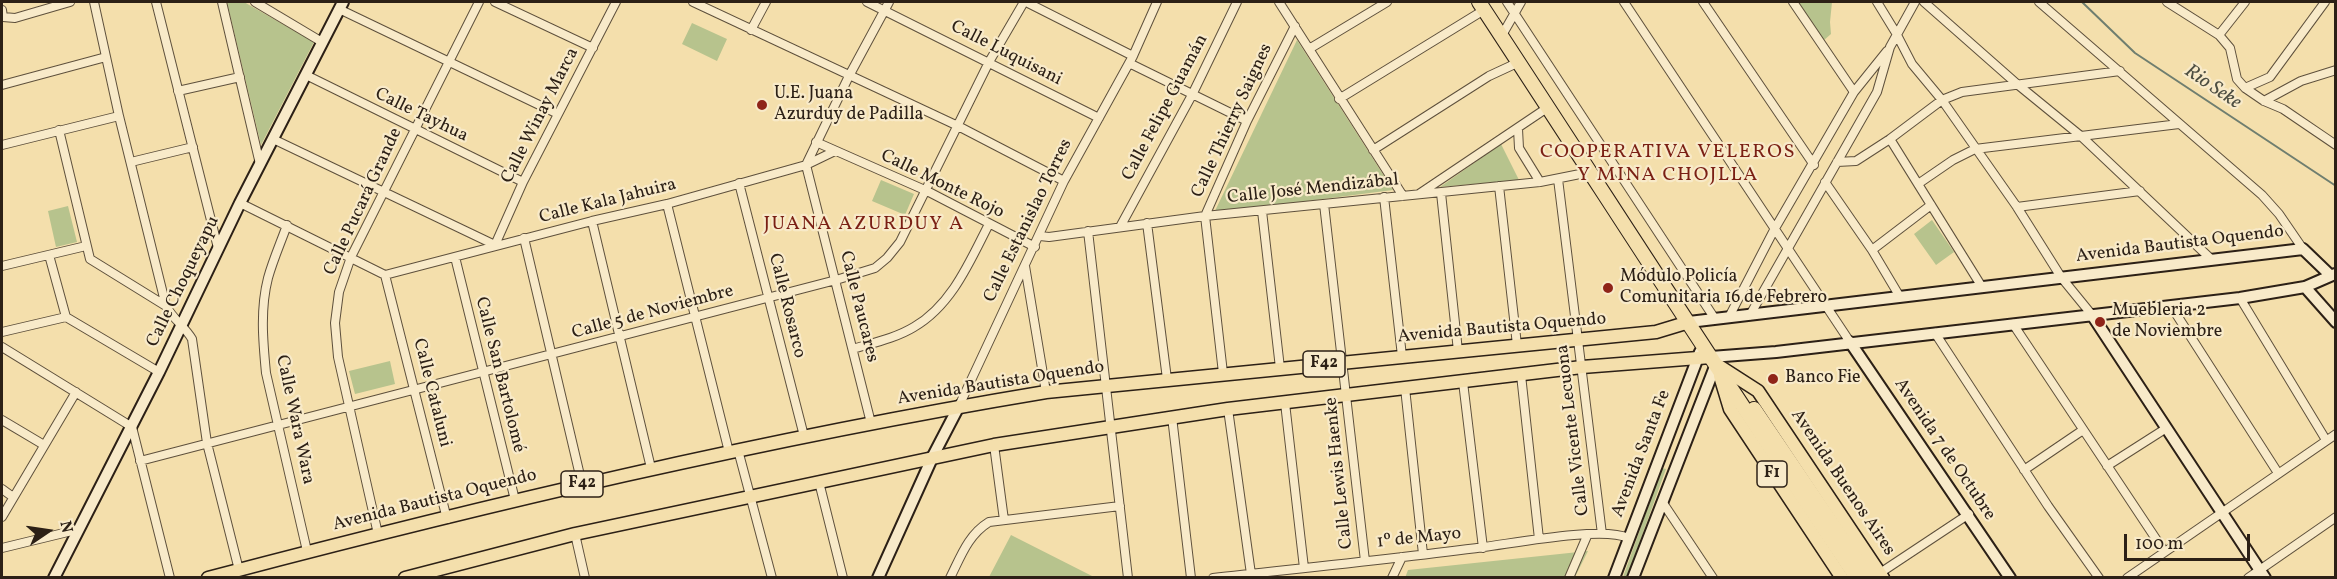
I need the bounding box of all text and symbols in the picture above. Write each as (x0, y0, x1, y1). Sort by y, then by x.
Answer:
street label: Calle Luquisani (947, 17, 1065, 91)
street label: Calle Felipe Guamán (1118, 31, 1214, 185)
street label: Calle Thierry Saignes (1188, 41, 1278, 201)
street label: Calle Winay Marca (497, 45, 585, 187)
water label: Rio Seke (2179, 60, 2245, 116)
street label: Calle Tayhua (371, 84, 471, 148)
place label: U.E. Juana Azurduy de Padilla (774, 84, 923, 127)
marker: U.E. Juana Azurduy de Padilla (755, 98, 769, 112)
street label: Calle Pucará Grande (320, 125, 408, 279)
street label: Calle Estanislao Torres (980, 136, 1078, 306)
district label: COOPERATIVA VELEROS Y MINA CHOJLLA (1540, 141, 1796, 188)
street label: Calle Monte Rojo (877, 146, 1007, 224)
street label: Calle José Mendizábal (1226, 170, 1400, 210)
street label: Calle Kala Jahuira (537, 175, 679, 229)
street label: Calle Choqueyapu (143, 213, 225, 351)
district label: JUANA AZURDUY A (763, 213, 965, 237)
street label: Avenida Bautista Oquendo (2075, 222, 2285, 268)
street label: Calle Paucares (834, 249, 882, 365)
street label: Calle Rosarco (763, 251, 809, 361)
place label: Módulo Policía Comunitaria 16 de Febrero (1620, 267, 1827, 310)
street label: Calle 5 de Noviembre (570, 281, 736, 345)
marker: Módulo Policía Comunitaria 16 de Febrero (1601, 281, 1615, 295)
street label: Calle San Bartolomé (469, 295, 529, 455)
place label: Muebleria 2 de Noviembre (2112, 301, 2222, 344)
street label: Avenida Bautista Oquendo (1397, 309, 1607, 349)
marker: Muebleria 2 de Noviembre (2093, 315, 2107, 329)
street label: Calle Cataluni (407, 337, 455, 449)
street label: Calle Vicente Lecuona (1553, 343, 1595, 517)
road number: F42 (1303, 351, 1345, 377)
street label: Calle Wara Wara (270, 353, 318, 487)
street label: Avenida Bautista Oquendo (896, 357, 1106, 411)
place label: Banco Fie (1785, 368, 1861, 390)
marker: Banco Fie (1766, 372, 1780, 386)
street label: Avenida 7 de Octubre (1888, 375, 2000, 525)
street label: Avenida Santa Fe (1608, 387, 1676, 521)
street label: Calle Lewis Haenke (1321, 396, 1359, 550)
street label: Avenida Buenos Aires (1785, 406, 1899, 560)
road number: F1 (1757, 461, 1787, 487)
street label: Avenida Bautista Oquendo (331, 465, 539, 537)
road number: F42 (561, 471, 603, 497)
north arrow (18, 501, 78, 561)
text: N (54, 519, 78, 535)
scale bar (2127, 522, 2253, 560)
street label: 1º de Mayo (1376, 524, 1462, 554)
text: 100 m (2135, 532, 2184, 557)

